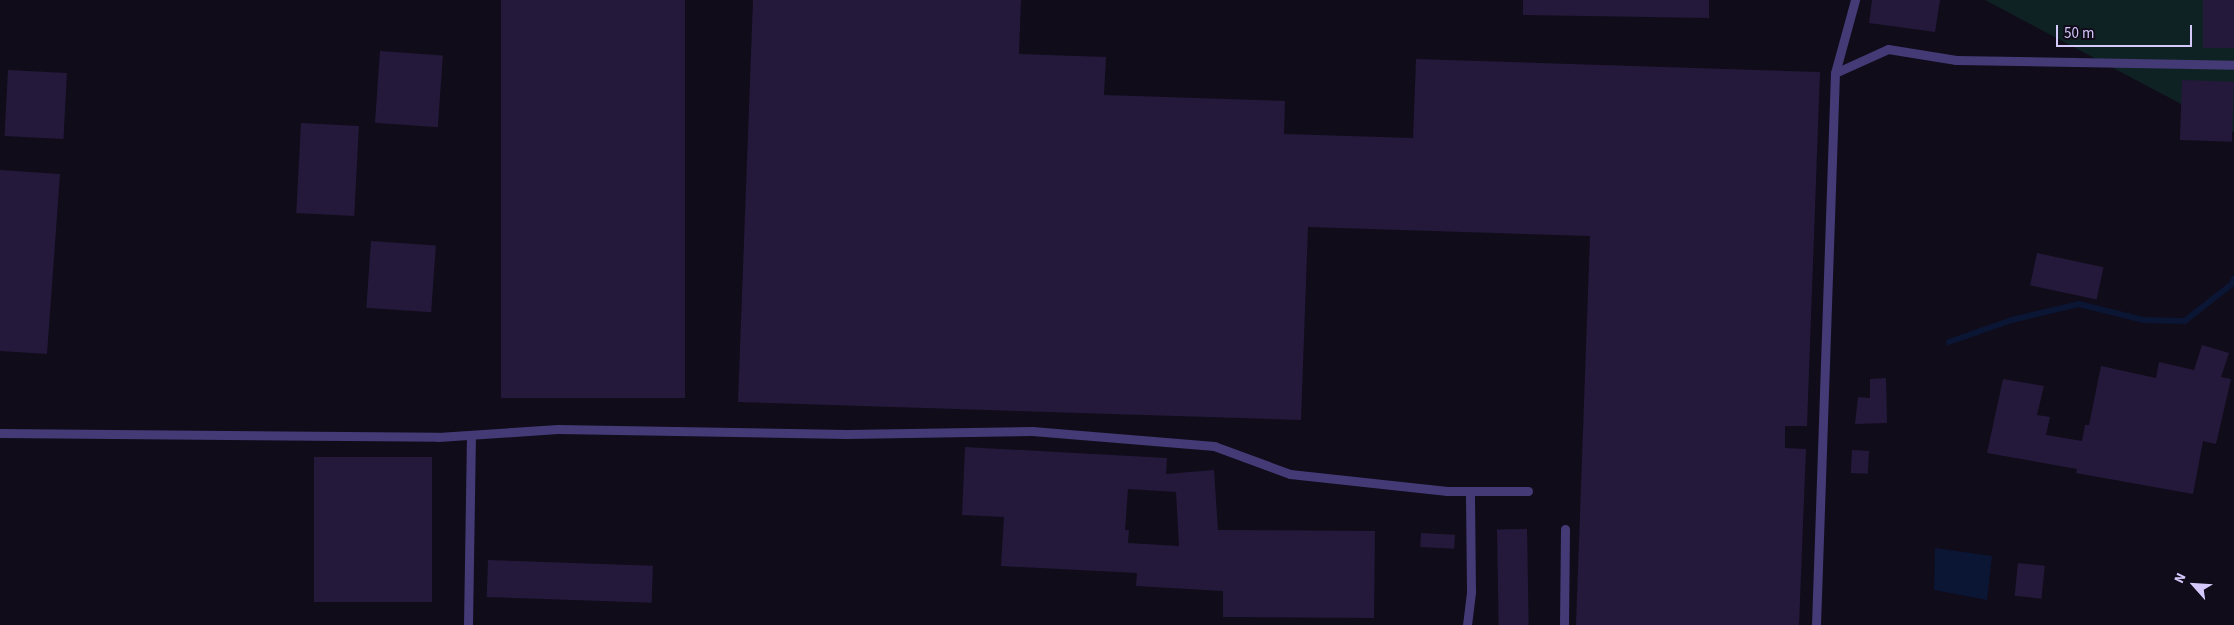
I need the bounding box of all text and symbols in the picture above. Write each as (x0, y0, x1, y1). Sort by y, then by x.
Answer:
scale bar (2059, 15, 2195, 47)
text: 50 m (2064, 23, 2094, 44)
north arrow (2169, 560, 2219, 610)
text: N (2169, 570, 2192, 587)

